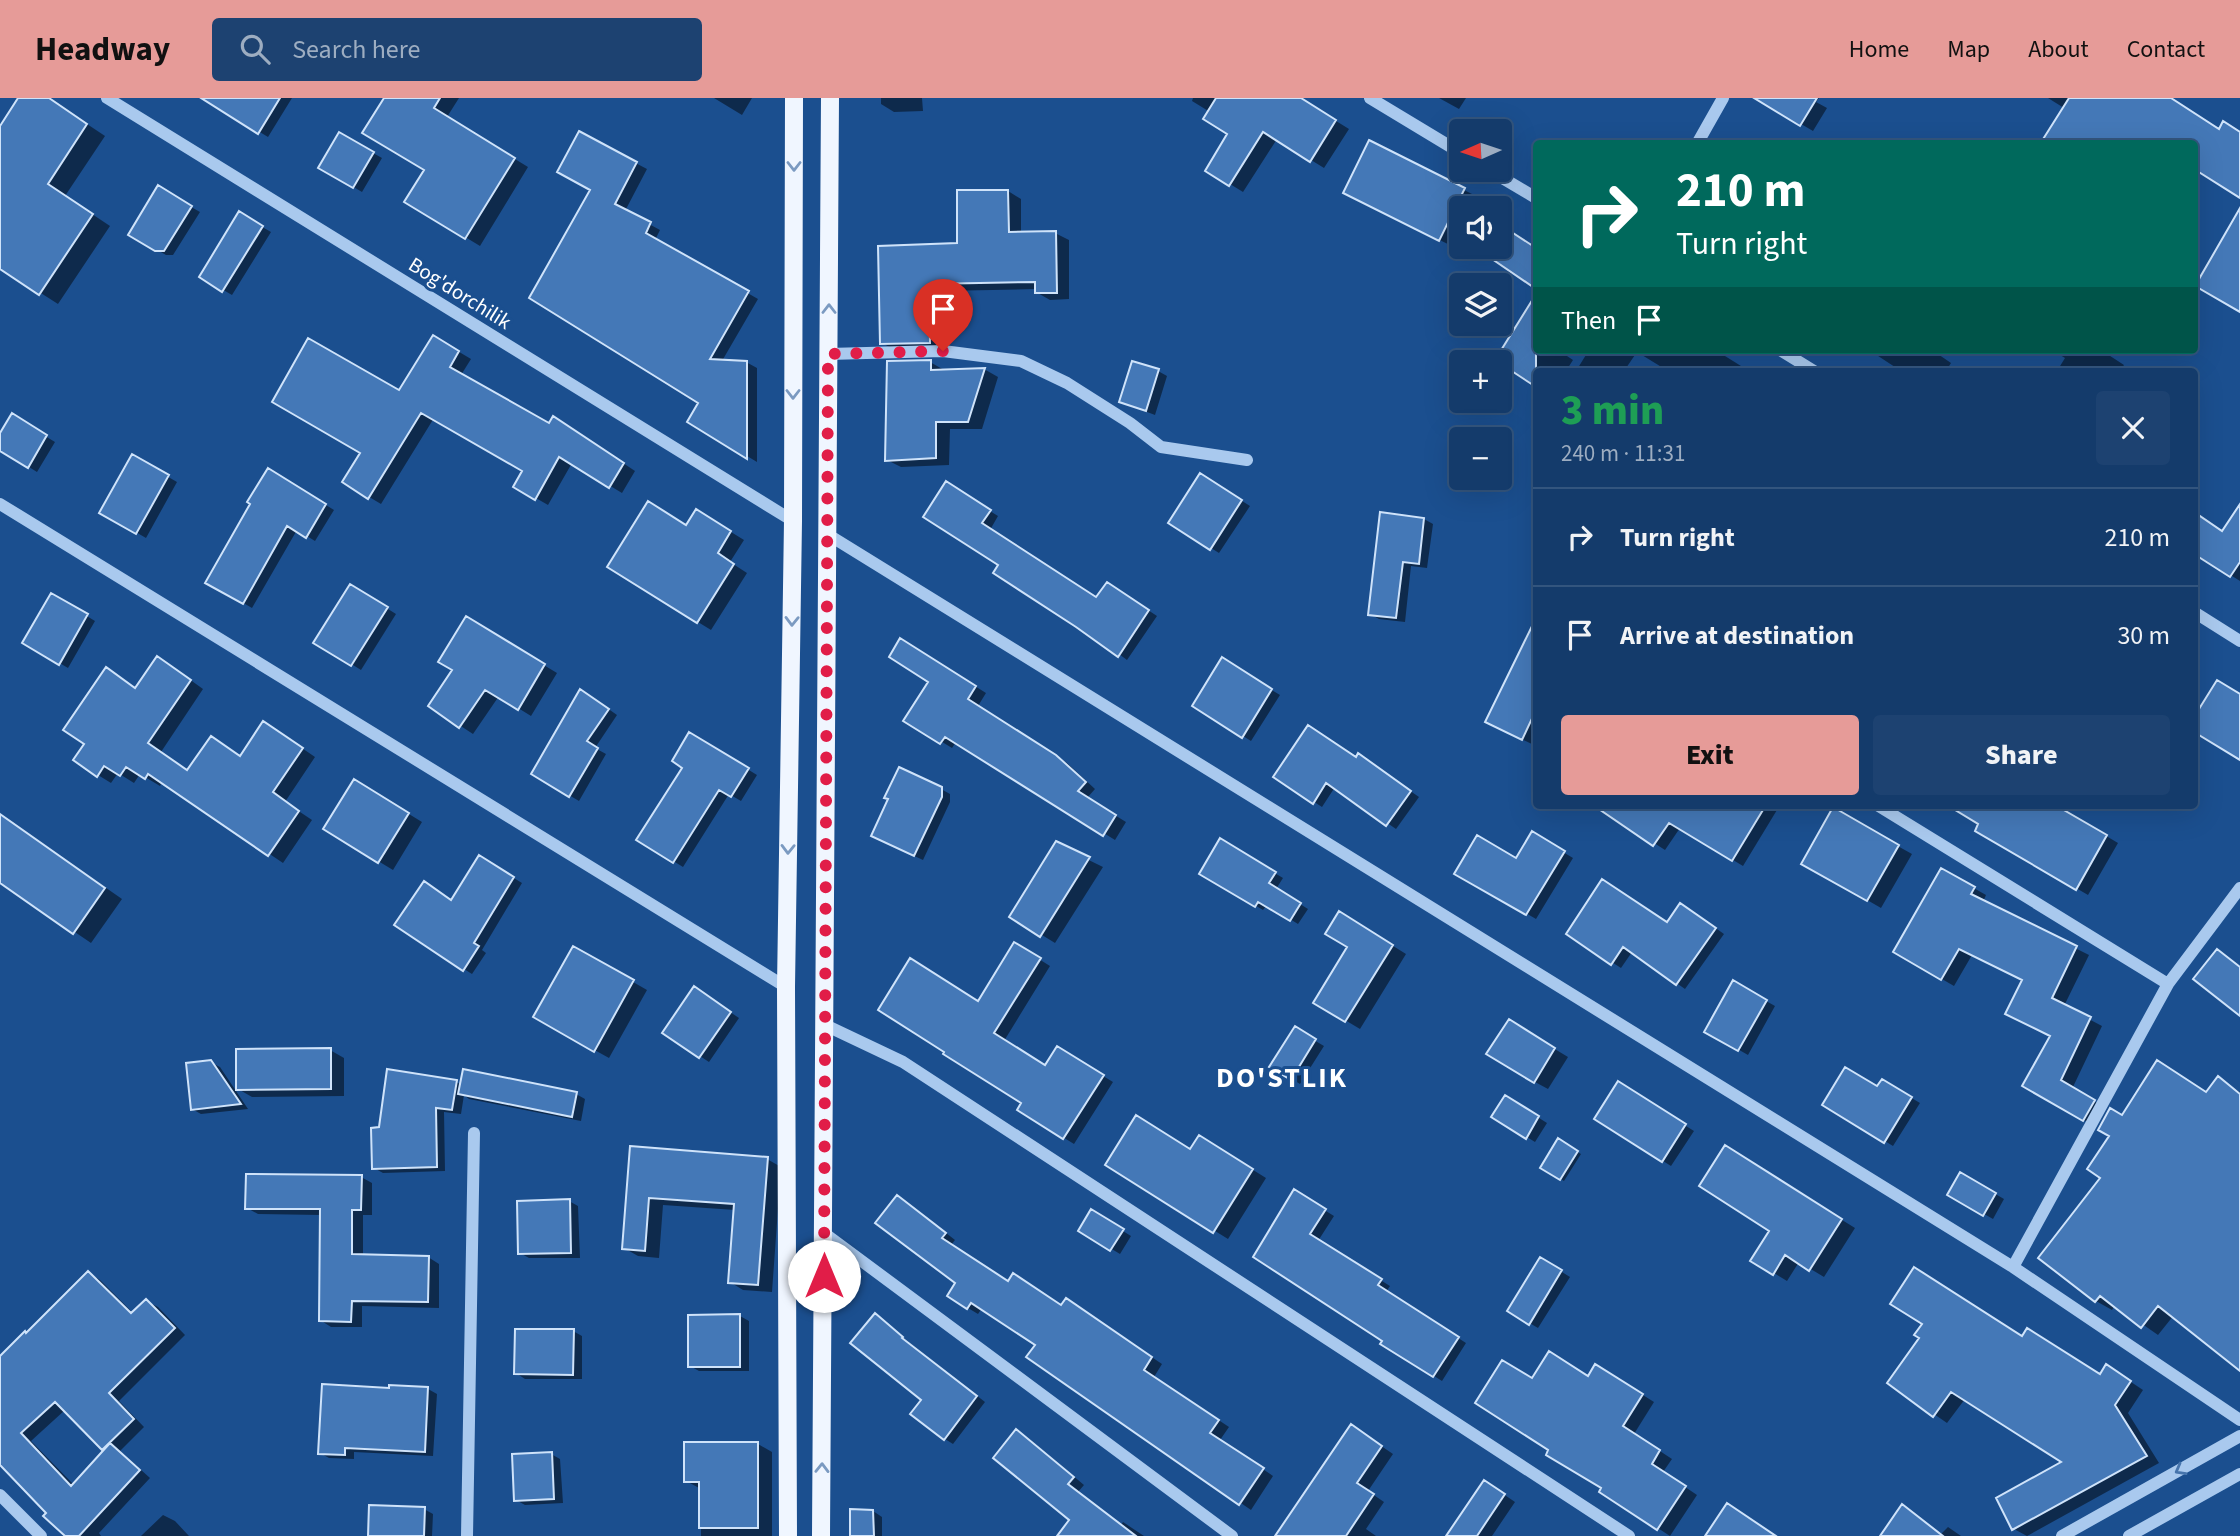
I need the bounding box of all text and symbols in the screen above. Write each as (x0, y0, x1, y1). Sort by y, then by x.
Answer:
search box (212, 18, 702, 81)
text: Headway (35, 26, 170, 73)
icon: search (236, 30, 274, 68)
text: Search here (292, 31, 420, 68)
text: Home (1849, 32, 1909, 67)
text: Map (1947, 32, 1990, 67)
text: About (2028, 32, 2089, 67)
text: Contact (2127, 32, 2205, 67)
north arrow (1449, 119, 1512, 182)
map controls (1449, 119, 1512, 490)
text: 210 m (1676, 156, 1805, 226)
one-way arrow (786, 161, 802, 172)
icon: right (1561, 168, 1652, 259)
button: sound (1449, 196, 1512, 259)
text: Turn right (1676, 221, 1807, 267)
street label: Bog'dorchilik (403, 250, 518, 337)
button: layers (1449, 273, 1512, 336)
pin (913, 279, 973, 351)
icon: arrive (924, 290, 962, 328)
icon: arrive (1630, 301, 1668, 339)
text: Then (1561, 302, 1616, 339)
one-way arrow (821, 304, 837, 314)
button: + (1449, 350, 1512, 413)
text: 3 min (1561, 381, 1664, 441)
one-way arrow (786, 388, 801, 399)
button: close (2096, 391, 2170, 465)
button: − (1449, 427, 1512, 490)
text: 240 m · 11:31 (1561, 437, 1685, 470)
icon: right (1561, 518, 1599, 556)
text: Turn right (1620, 519, 1735, 556)
text: 210 m (2104, 519, 2170, 556)
one-way arrow (784, 616, 800, 627)
icon: arrive (1561, 616, 1599, 654)
text: Arrive at destination (1620, 617, 1854, 654)
text: 30 m (2117, 617, 2170, 654)
button: Exit (1561, 715, 1859, 795)
button: Share (1873, 715, 2170, 795)
one-way arrow (780, 844, 796, 854)
district label: DO'STLIK (1216, 1058, 1348, 1098)
position arrow (787, 1239, 861, 1313)
one-way arrow (814, 1462, 830, 1473)
one-way arrow (2175, 1462, 2188, 1475)

